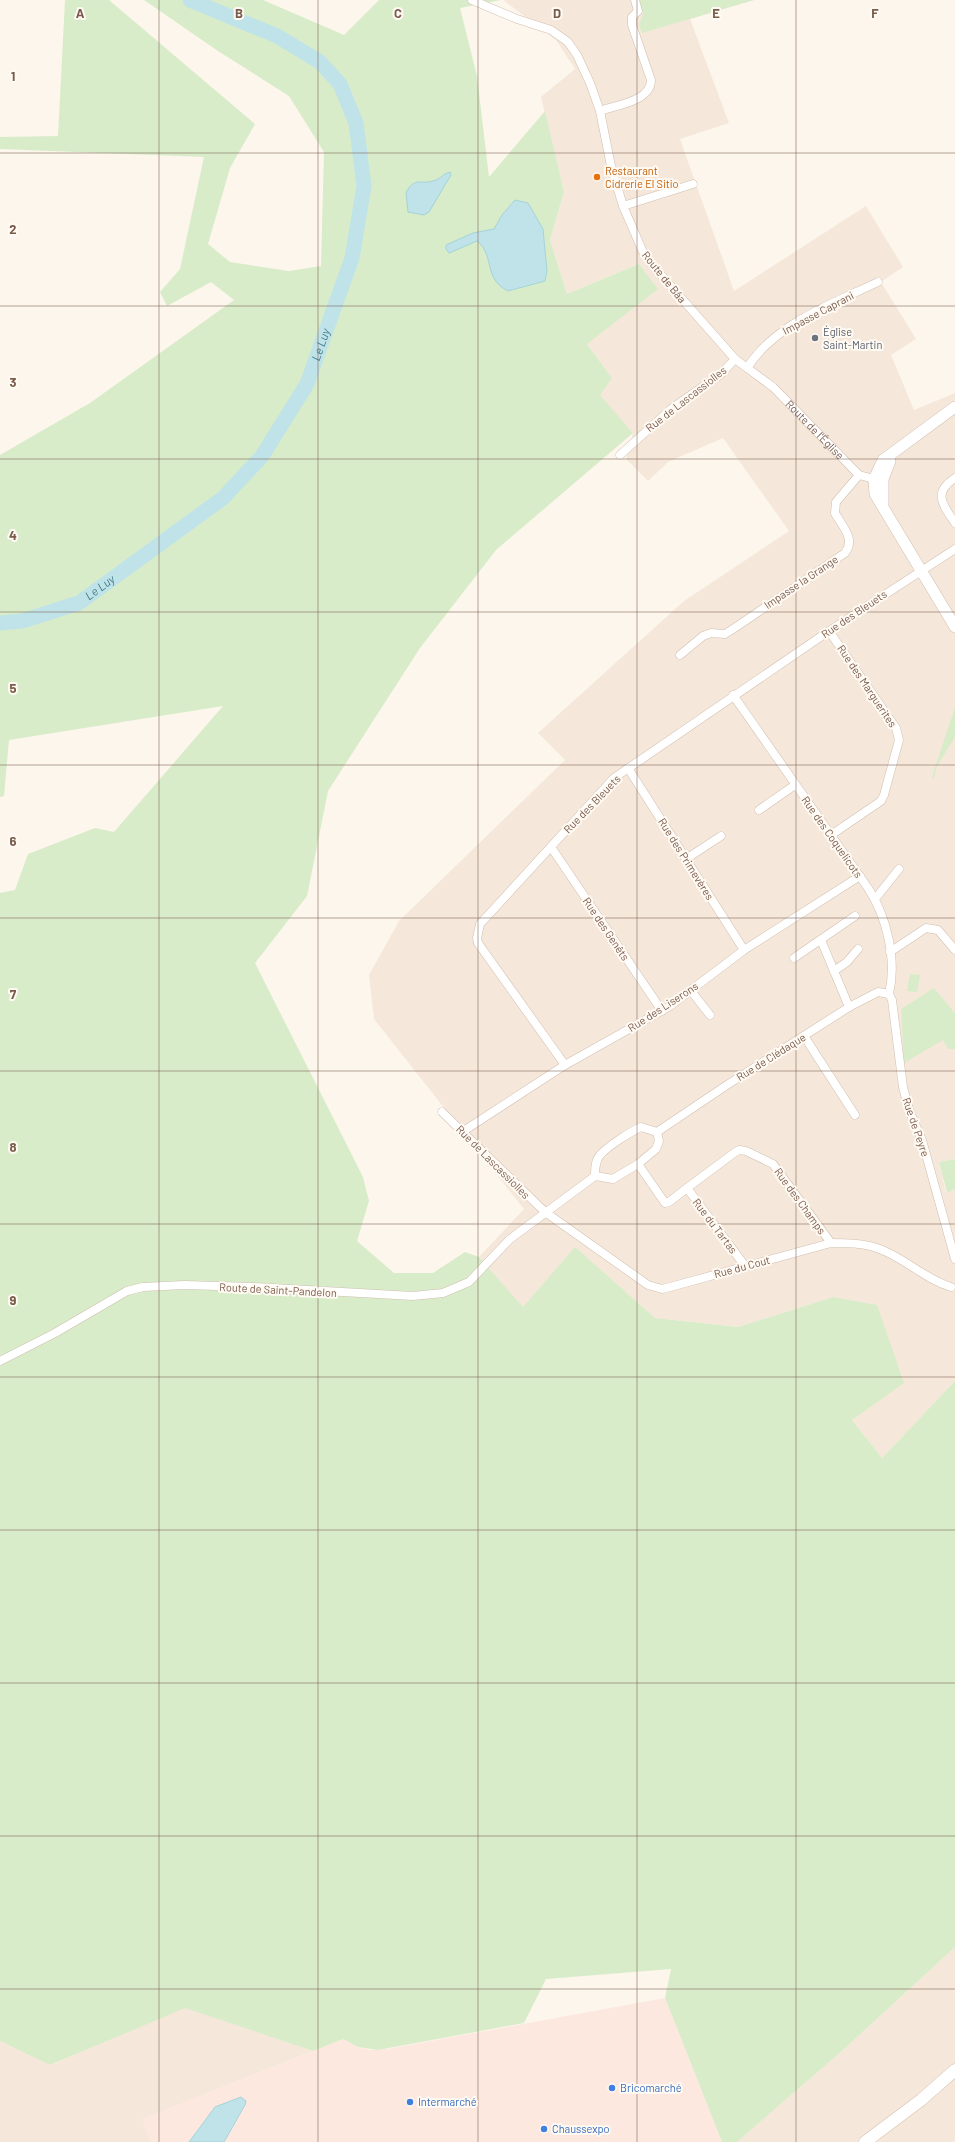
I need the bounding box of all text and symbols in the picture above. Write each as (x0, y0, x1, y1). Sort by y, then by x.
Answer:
text: A (76, 5, 85, 21)
text: B (235, 5, 243, 21)
text: C (394, 5, 402, 21)
text: D (553, 5, 561, 21)
text: E (712, 5, 720, 21)
text: F (871, 5, 879, 21)
text: 1 (11, 68, 15, 84)
place label: Restaurant Cidrerie El Sitio (605, 164, 679, 190)
marker: Restaurant Cidrerie El Sitio (592, 172, 602, 182)
text: 2 (9, 221, 17, 237)
street label: Route de Bâa (640, 248, 689, 305)
street label: Impasse Caprani (780, 288, 856, 337)
place label: Église Saint-Martin (823, 325, 882, 351)
water label: Le Luy (308, 326, 333, 362)
marker: Église Saint-Martin (810, 333, 820, 343)
street label: Rue de Lascassiolles (643, 363, 729, 434)
text: 3 (9, 374, 17, 390)
street label: Route de l'Église (783, 397, 847, 462)
text: 4 (9, 527, 17, 543)
street label: Impasse la Grange (761, 552, 840, 611)
water label: Le Luy (82, 571, 118, 602)
street label: Rue des Bleuets (818, 587, 889, 640)
street label: Rue des Marguerites (835, 642, 900, 729)
text: 5 (9, 680, 17, 696)
street label: Rue des Bleuets (560, 772, 623, 836)
street label: Rue des Coquelicots (799, 793, 865, 880)
street label: Rue des Primevères (656, 815, 717, 902)
text: 6 (10, 833, 17, 849)
street label: Rue des Genêts (580, 895, 632, 963)
street label: Rue des Liserons (625, 979, 700, 1034)
text: 7 (10, 986, 17, 1002)
street label: Rue de Clédaque (734, 1030, 808, 1083)
street label: Rue de Peyre (900, 1096, 933, 1158)
street label: Rue de Lascassiolles (454, 1122, 533, 1201)
text: 8 (9, 1139, 17, 1155)
street label: Rue des Champs (772, 1165, 829, 1236)
street label: Rue du Tartas (690, 1196, 740, 1256)
street label: Rue du Cout (712, 1253, 771, 1280)
street label: Route de Saint-Pandelon (219, 1280, 337, 1299)
text: 9 (10, 1292, 17, 1308)
place label: Bricomarché (620, 2081, 682, 2094)
marker: Bricomarché (607, 2083, 617, 2093)
place label: Intermarché (418, 2095, 477, 2108)
marker: Intermarché (405, 2097, 415, 2107)
place label: Chaussexpo (552, 2122, 610, 2135)
marker: Chaussexpo (539, 2124, 549, 2134)

